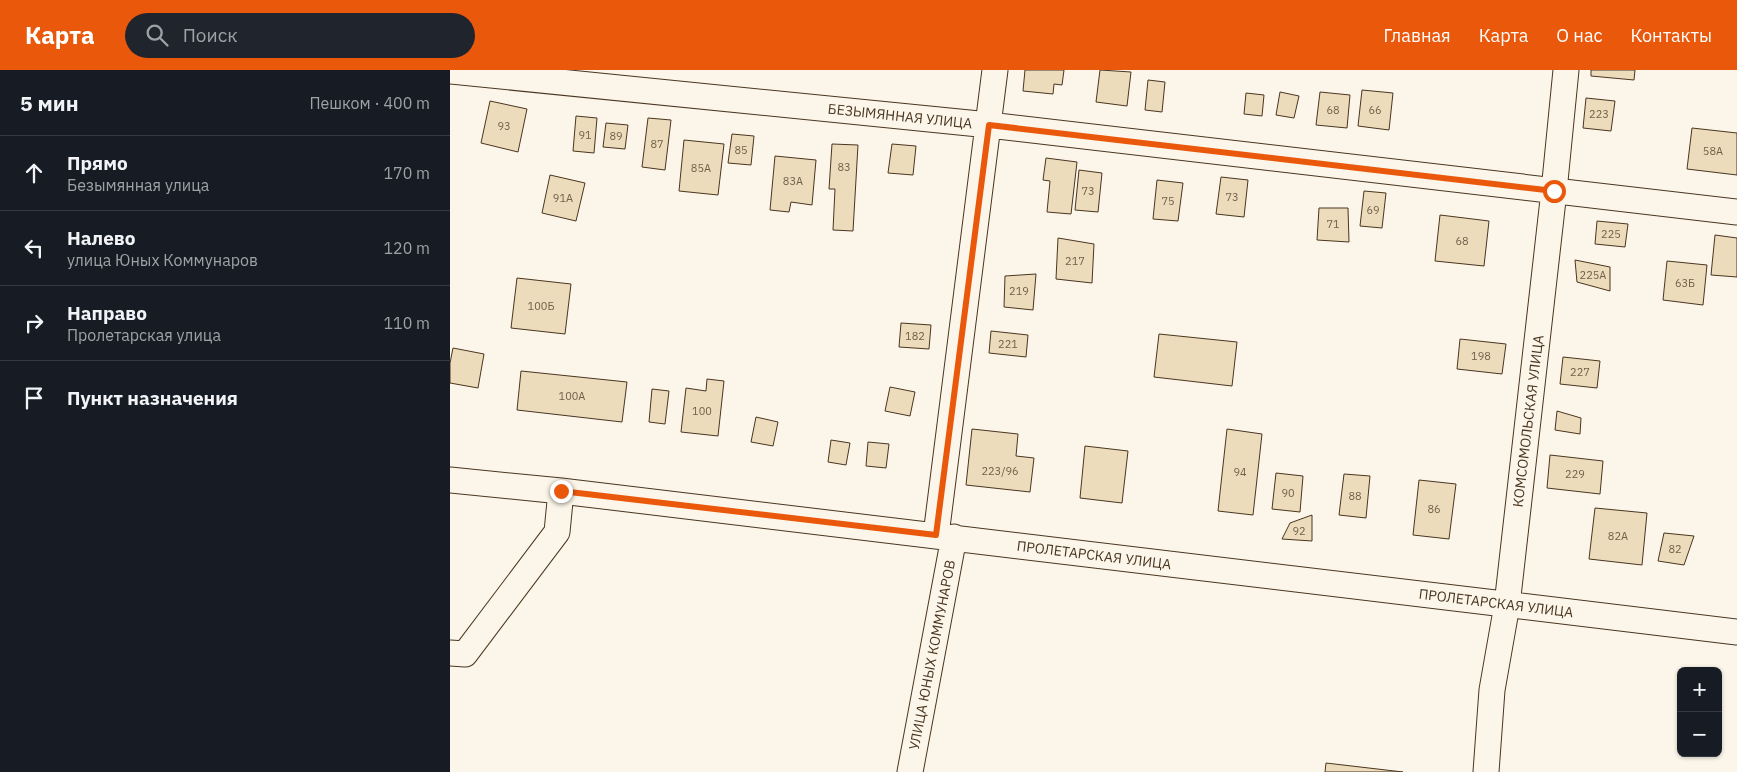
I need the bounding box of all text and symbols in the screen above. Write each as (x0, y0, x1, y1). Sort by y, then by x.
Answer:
search box (125, 13, 475, 58)
text: Карта (25, 19, 95, 51)
icon: search (143, 21, 171, 49)
text: Поиск (183, 23, 238, 47)
text: Главная (1383, 24, 1451, 47)
text: Карта (1479, 24, 1528, 47)
text: О нас (1556, 24, 1603, 47)
text: Контакты (1631, 24, 1712, 47)
text: 5 мин (20, 89, 79, 117)
text: Пешком · 400 m (309, 93, 430, 113)
street label: БЕЗЫМЯННАЯ УЛИЦА (827, 99, 973, 133)
house number: 68 (1326, 103, 1340, 117)
house number: 66 (1368, 103, 1382, 117)
house number: 223 (1589, 107, 1609, 121)
house number: 93 (497, 119, 511, 133)
house number: 91 (578, 128, 592, 142)
house number: 89 (609, 129, 623, 143)
house number: 87 (650, 137, 664, 151)
house number: 85 (734, 143, 748, 157)
house number: 58А (1703, 144, 1723, 158)
text: Прямо (67, 151, 128, 175)
icon: ahead (20, 159, 48, 187)
house number: 83 (837, 160, 851, 174)
house number: 85А (691, 161, 711, 175)
text: 170 m (383, 163, 430, 183)
house number: 83А (783, 174, 803, 188)
text: Безымянная улица (67, 175, 209, 195)
route start (1543, 180, 1566, 203)
house number: 73 (1081, 184, 1095, 198)
house number: 73 (1225, 190, 1239, 204)
house number: 91А (553, 191, 573, 205)
house number: 75 (1161, 194, 1175, 208)
house number: 69 (1366, 203, 1380, 217)
house number: 71 (1326, 217, 1340, 231)
text: Налево (67, 226, 136, 250)
house number: 225 (1601, 227, 1621, 241)
icon: left (20, 234, 48, 262)
house number: 68 (1455, 234, 1469, 248)
text: 120 m (383, 238, 430, 258)
text: улица Юных Коммунаров (67, 250, 258, 270)
house number: 217 (1065, 254, 1085, 268)
house number: 225А (1580, 268, 1606, 282)
house number: 63Б (1675, 276, 1695, 290)
house number: 219 (1009, 284, 1029, 298)
house number: 100Б (528, 299, 554, 313)
text: Направо (67, 301, 147, 325)
icon: right (20, 309, 48, 337)
text: 110 m (383, 313, 430, 333)
text: Пролетарская улица (67, 325, 221, 345)
house number: 182 (905, 329, 925, 343)
street label: КОМСОМОЛЬСКАЯ УЛИЦА (1508, 334, 1548, 508)
house number: 221 (998, 337, 1018, 351)
house number: 198 (1471, 349, 1491, 363)
house number: 227 (1570, 365, 1590, 379)
icon: arrive (20, 384, 48, 412)
text: Пункт назначения (67, 386, 238, 410)
house number: 100А (559, 389, 585, 403)
house number: 100 (692, 404, 712, 418)
house number: 223/96 (981, 464, 1019, 478)
house number: 94 (1233, 465, 1247, 479)
house number: 229 (1565, 467, 1585, 481)
route end (550, 480, 573, 503)
house number: 90 (1281, 486, 1295, 500)
house number: 88 (1348, 489, 1362, 503)
house number: 86 (1427, 502, 1441, 516)
house number: 92 (1292, 524, 1306, 538)
house number: 82А (1608, 529, 1628, 543)
street label: ПРОЛЕТАРСКАЯ УЛИЦА (1016, 537, 1172, 573)
house number: 82 (1668, 542, 1682, 556)
street label: УЛИЦА ЮНЫХ КОММУНАРОВ (905, 558, 959, 752)
street label: ПРОЛЕТАРСКАЯ УЛИЦА (1418, 585, 1574, 621)
map controls (1677, 667, 1722, 757)
button: + (1677, 667, 1722, 712)
button: − (1677, 712, 1722, 757)

